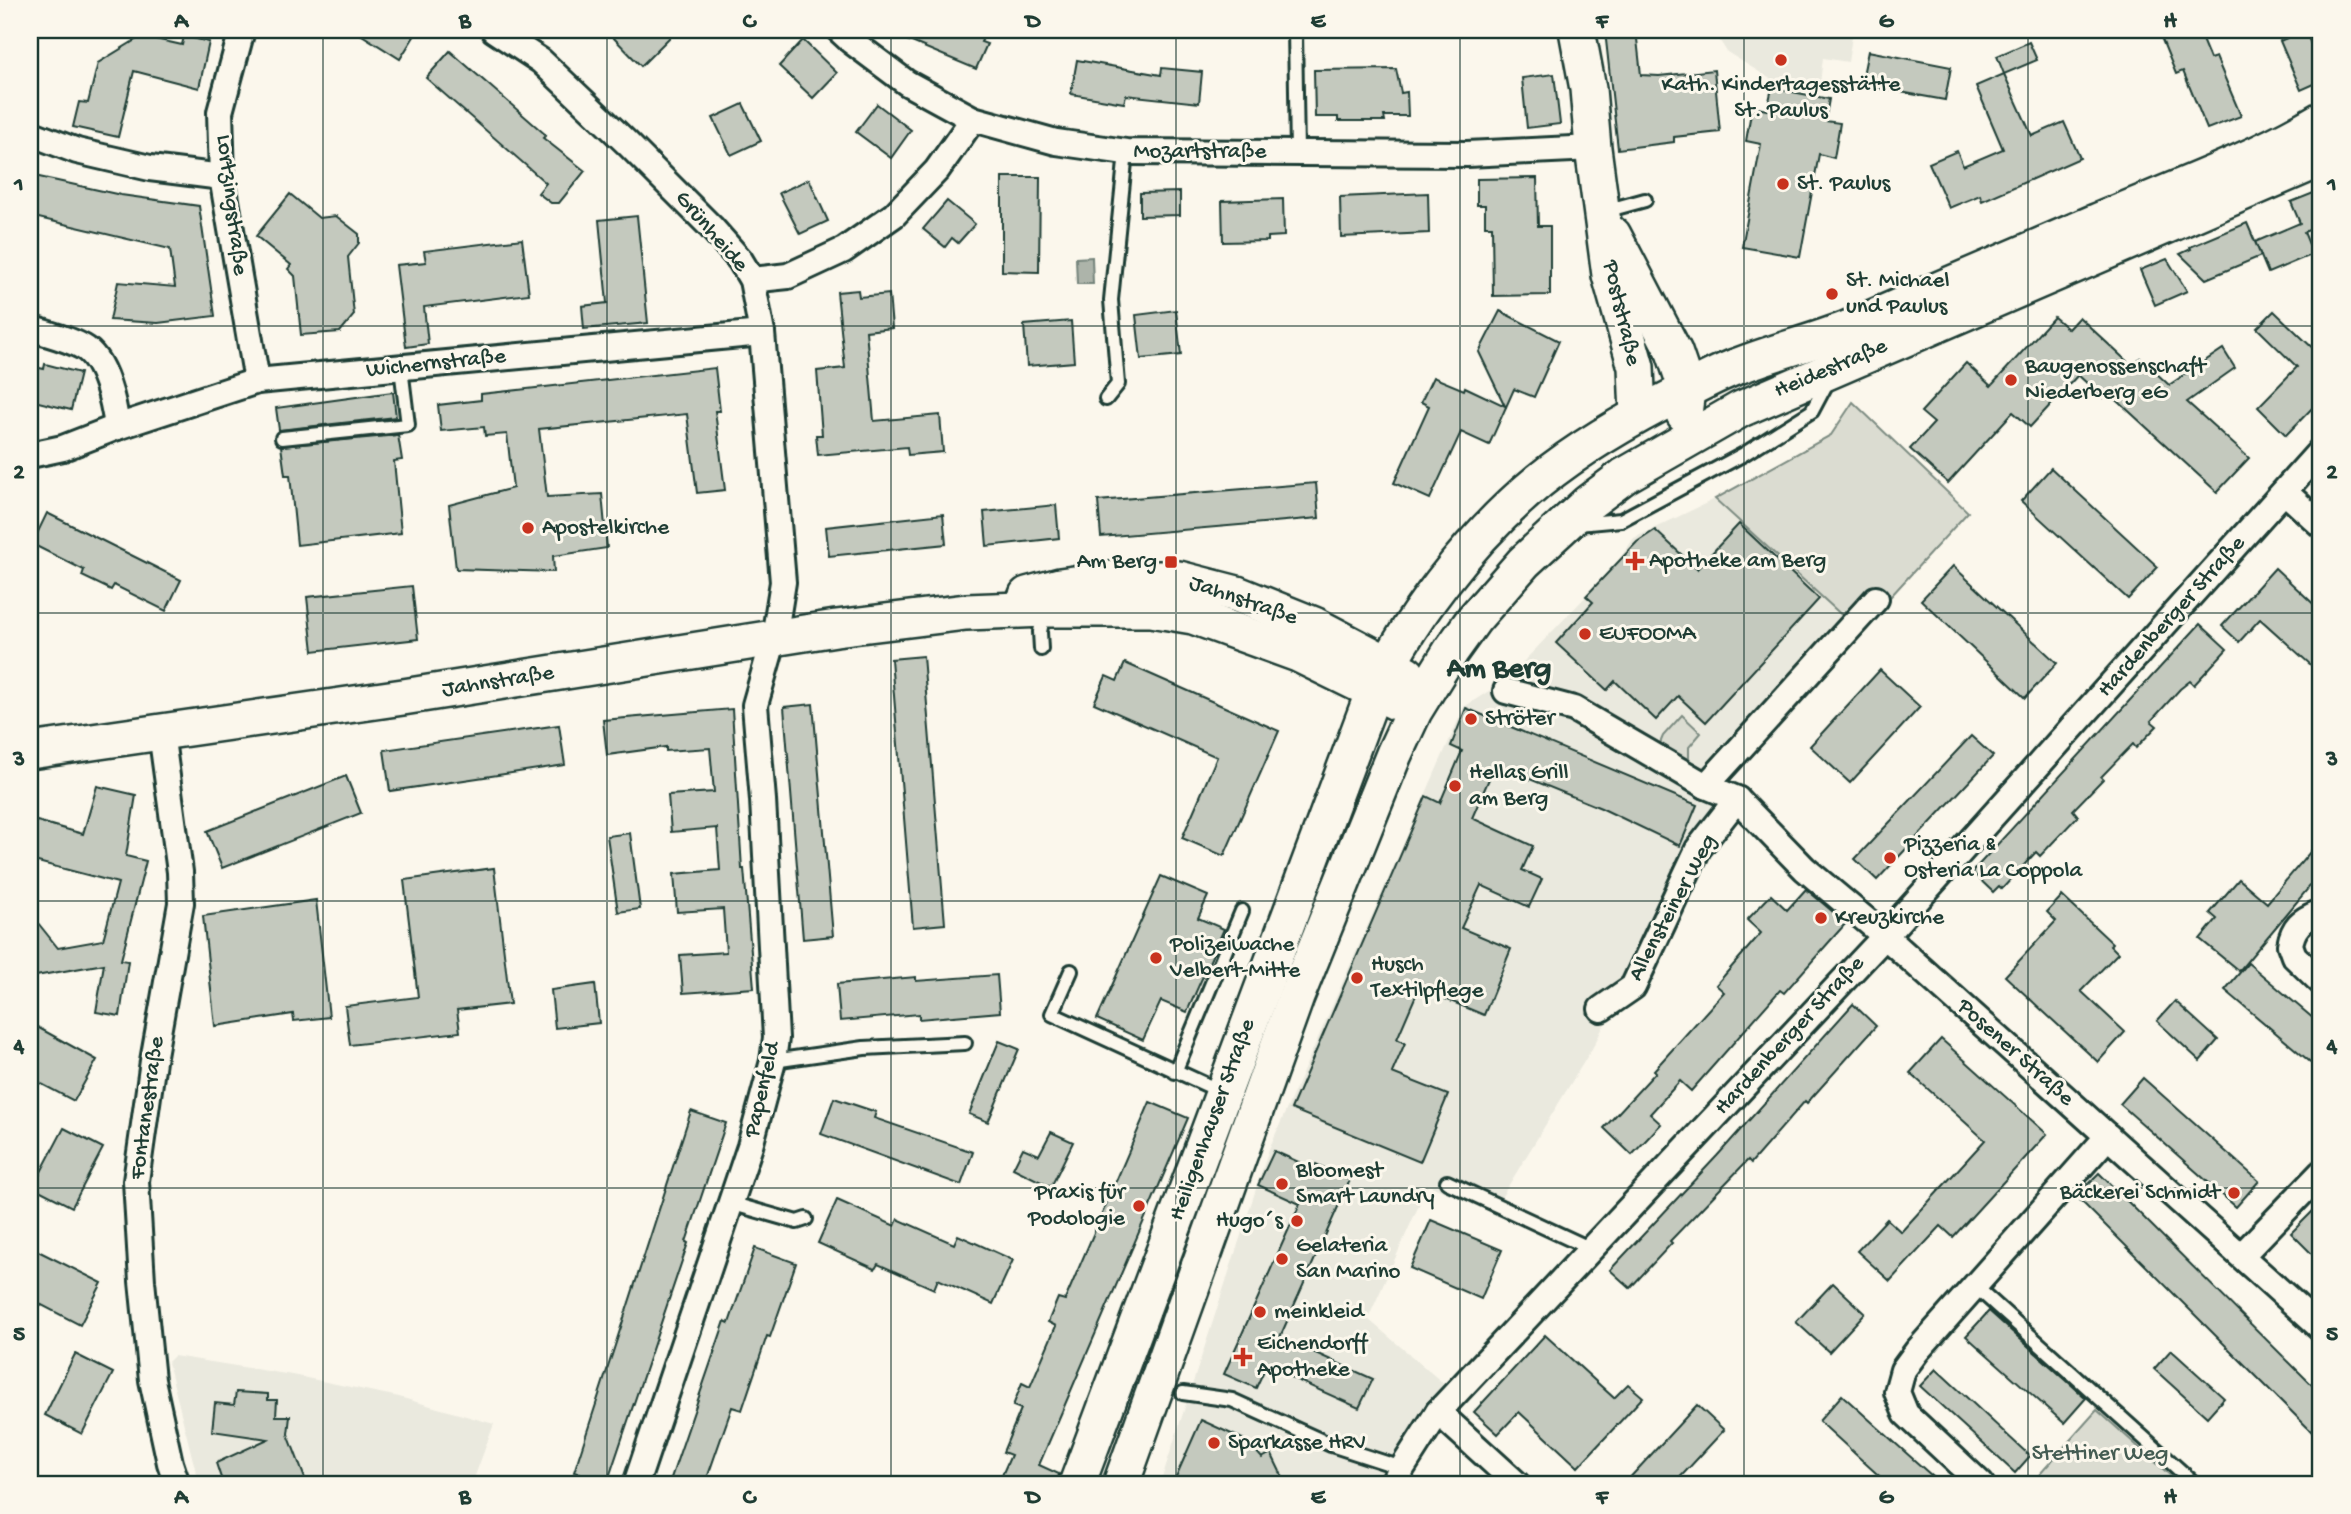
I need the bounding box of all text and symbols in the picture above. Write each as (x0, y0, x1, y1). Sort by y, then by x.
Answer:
text: A (173, 9, 189, 36)
text: B (458, 9, 472, 36)
text: C (743, 9, 758, 36)
text: D (1024, 9, 1042, 36)
text: E (1311, 9, 1327, 36)
text: F (1595, 9, 1610, 36)
text: G (1879, 9, 1895, 36)
text: H (2163, 9, 2177, 36)
marker: Kath. Kindertagesstätte St. Paulus (1773, 52, 1789, 68)
place label: Kath. Kindertagesstätte St. Paulus (1662, 72, 1902, 125)
street label: Lortzingstraße (209, 133, 253, 278)
street label: Mozartstraße (1134, 139, 1268, 166)
place label: St. Paulus (1797, 171, 1891, 198)
text: 1 (13, 172, 24, 199)
text: 1 (2326, 172, 2337, 199)
marker: St. Paulus (1775, 176, 1791, 192)
street label: Grünheide (668, 186, 754, 279)
street label: Poststraße (1596, 257, 1646, 369)
place label: St. Michael und Paulus (1846, 268, 1950, 321)
marker: St. Michael und Paulus (1824, 286, 1840, 302)
street label: Heidestraße (1771, 333, 1893, 405)
street label: Wichernstraße (365, 343, 508, 385)
place label: Baugenossenschaft Niederberg eG (2024, 354, 2207, 407)
marker: Baugenossenschaft Niederberg eG (2003, 372, 2019, 388)
text: 2 (13, 460, 25, 487)
text: 2 (2326, 460, 2338, 487)
place label: Apostelkirche (542, 515, 670, 542)
marker: Apostelkirche (520, 520, 536, 536)
street label: Hardenberger Straße (2092, 530, 2252, 703)
place label: Apotheke am Berg (1649, 548, 1826, 575)
place label: Am Berg (1077, 549, 1157, 576)
marker: Apotheke am Berg (1627, 553, 1643, 569)
marker: Am Berg (1163, 554, 1179, 570)
street label: Jahnstraße (1185, 570, 1302, 633)
place label: EUFOOMA (1599, 621, 1697, 648)
marker: EUFOOMA (1577, 626, 1593, 642)
district label: Am Berg (1446, 653, 1551, 688)
street label: Jahnstraße (440, 660, 557, 704)
place label: Ströter (1485, 706, 1556, 733)
marker: Ströter (1463, 711, 1479, 727)
text: 3 (12, 747, 25, 774)
text: 3 (2325, 747, 2338, 774)
place label: Hellas Grill am Berg (1469, 760, 1569, 813)
marker: Hellas Grill am Berg (1447, 778, 1463, 794)
street label: Allensteiner Weg (1623, 830, 1723, 986)
place label: Pizzeria & Osteria La Coppola (1903, 832, 2084, 885)
marker: Pizzeria & Osteria La Coppola (1882, 850, 1898, 866)
place label: Kreuzkirche (1835, 905, 1945, 932)
marker: Kreuzkirche (1813, 910, 1829, 926)
place label: Polizeiwache Velbert-Mitte (1169, 932, 1301, 985)
marker: Polizeiwache Velbert-Mitte (1148, 950, 1164, 966)
street label: Hardenberger Straße (1709, 950, 1872, 1121)
place label: Husch Textilpflege (1369, 952, 1485, 1005)
marker: Husch Textilpflege (1349, 970, 1365, 986)
street label: Posener Straße (1950, 993, 2080, 1113)
street label: Heiligenhauser Straße (1164, 1014, 1262, 1225)
text: 4 (13, 1034, 25, 1061)
street label: Fontanestraße (124, 1034, 172, 1182)
text: 4 (2326, 1034, 2338, 1061)
street label: Papenfeld (739, 1038, 787, 1141)
place label: Bloomest Smart Laundry (1295, 1158, 1435, 1211)
marker: Bloomest Smart Laundry (1274, 1176, 1290, 1192)
place label: Praxis für Podologie (1027, 1180, 1127, 1233)
place label: Bäckerei Schmidt (2059, 1180, 2222, 1207)
marker: Bäckerei Schmidt (2226, 1185, 2242, 1201)
marker: Praxis für Podologie (1131, 1198, 1147, 1214)
place label: Hugo´s (1216, 1208, 1284, 1235)
marker: Hugo´s (1289, 1213, 1305, 1229)
place label: Gelateria San Marino (1296, 1233, 1401, 1286)
marker: Gelateria San Marino (1274, 1251, 1290, 1267)
place label: meinkleid (1274, 1299, 1365, 1326)
marker: meinkleid (1252, 1304, 1268, 1320)
text: 5 (13, 1322, 25, 1349)
text: 5 (2326, 1322, 2338, 1349)
place label: Eichendorff Apotheke (1257, 1331, 1369, 1384)
marker: Eichendorff Apotheke (1235, 1349, 1251, 1365)
place label: Sparkasse HRV (1228, 1430, 1366, 1457)
marker: Sparkasse HRV (1206, 1435, 1222, 1451)
park label: Stettiner Weg (2032, 1441, 2168, 1468)
text: A (173, 1485, 189, 1512)
text: B (458, 1485, 472, 1512)
text: C (743, 1485, 758, 1512)
text: D (1024, 1485, 1042, 1512)
text: E (1311, 1485, 1327, 1512)
text: F (1595, 1485, 1610, 1512)
text: G (1879, 1485, 1895, 1512)
text: H (2163, 1485, 2177, 1512)

